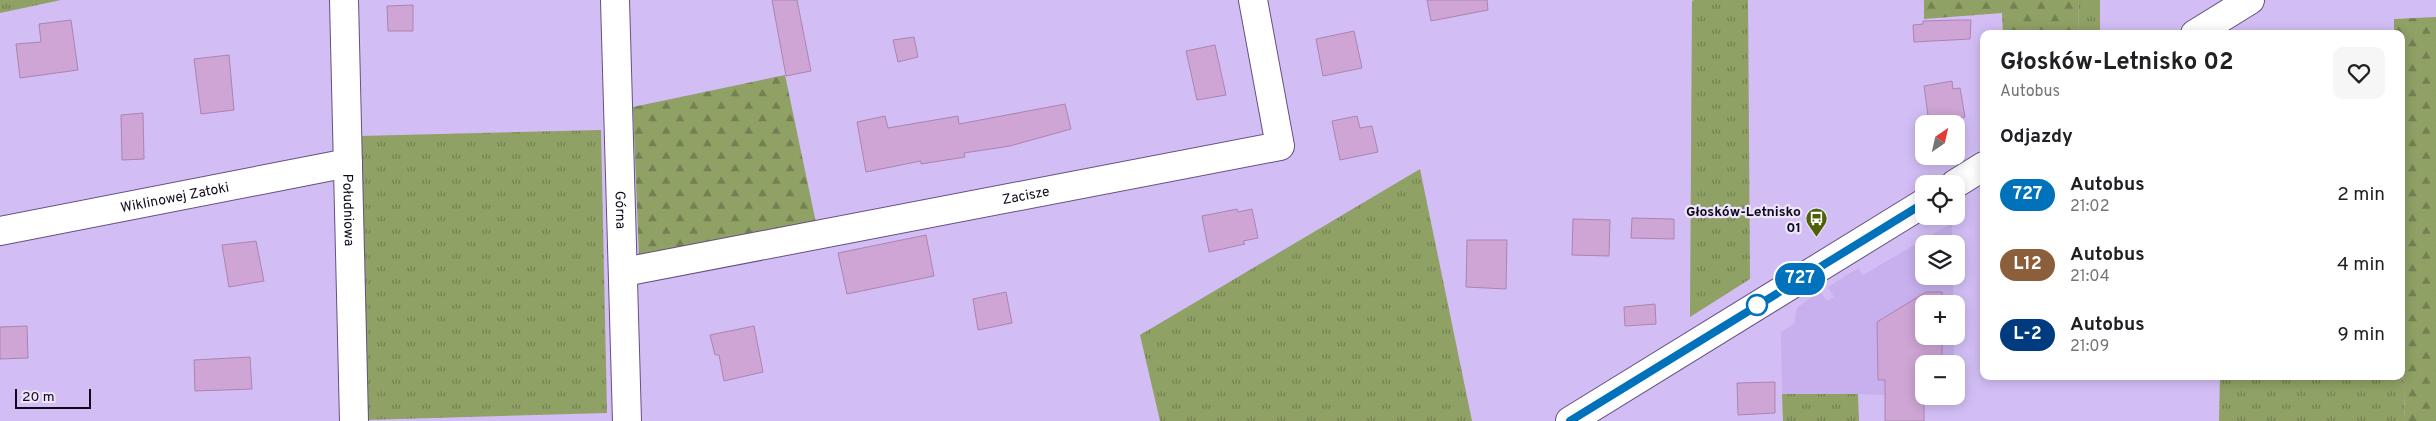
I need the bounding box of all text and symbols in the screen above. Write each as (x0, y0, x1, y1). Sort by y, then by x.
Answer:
button: heart (2333, 47, 2385, 99)
text: Głosków-Letnisko 02 (2000, 48, 2234, 78)
text: Autobus (2000, 82, 2060, 102)
north arrow (1915, 115, 1965, 165)
map controls (1915, 115, 1965, 405)
text: Odjazdy (2000, 125, 2073, 149)
text: Autobus (2070, 173, 2145, 197)
street label: Południowa (338, 174, 357, 246)
button: locate (1915, 175, 1965, 225)
street label: Wiklinowej Zatoki (119, 179, 231, 217)
street label: Zacisze (1001, 183, 1051, 209)
text: 727 (2013, 183, 2042, 206)
text: 2 min (2337, 183, 2385, 207)
street label: Górna (610, 191, 629, 229)
text: 21:02 (2070, 197, 2109, 217)
place label: Głosków-Letnisko 01 (1686, 204, 1801, 237)
bus stop icon: Głosków-Letnisko 01 (1805, 207, 1829, 238)
button: layers (1915, 235, 1965, 285)
text: Autobus (2070, 243, 2145, 267)
text: L12 (2013, 253, 2042, 276)
text: 4 min (2337, 253, 2385, 277)
line badge: 727 (1771, 263, 1829, 295)
text: 727 (1785, 267, 1815, 290)
text: 21:04 (2070, 267, 2110, 287)
unlabelled marker (1746, 294, 1768, 316)
button: + (1915, 295, 1965, 345)
text: Autobus (2070, 313, 2145, 337)
text: L-2 (2013, 323, 2042, 346)
text: 9 min (2338, 323, 2385, 347)
text: 21:09 (2070, 337, 2109, 357)
button: − (1915, 355, 1965, 405)
scale bar (15, 386, 91, 409)
text: 20 m (22, 389, 55, 406)

